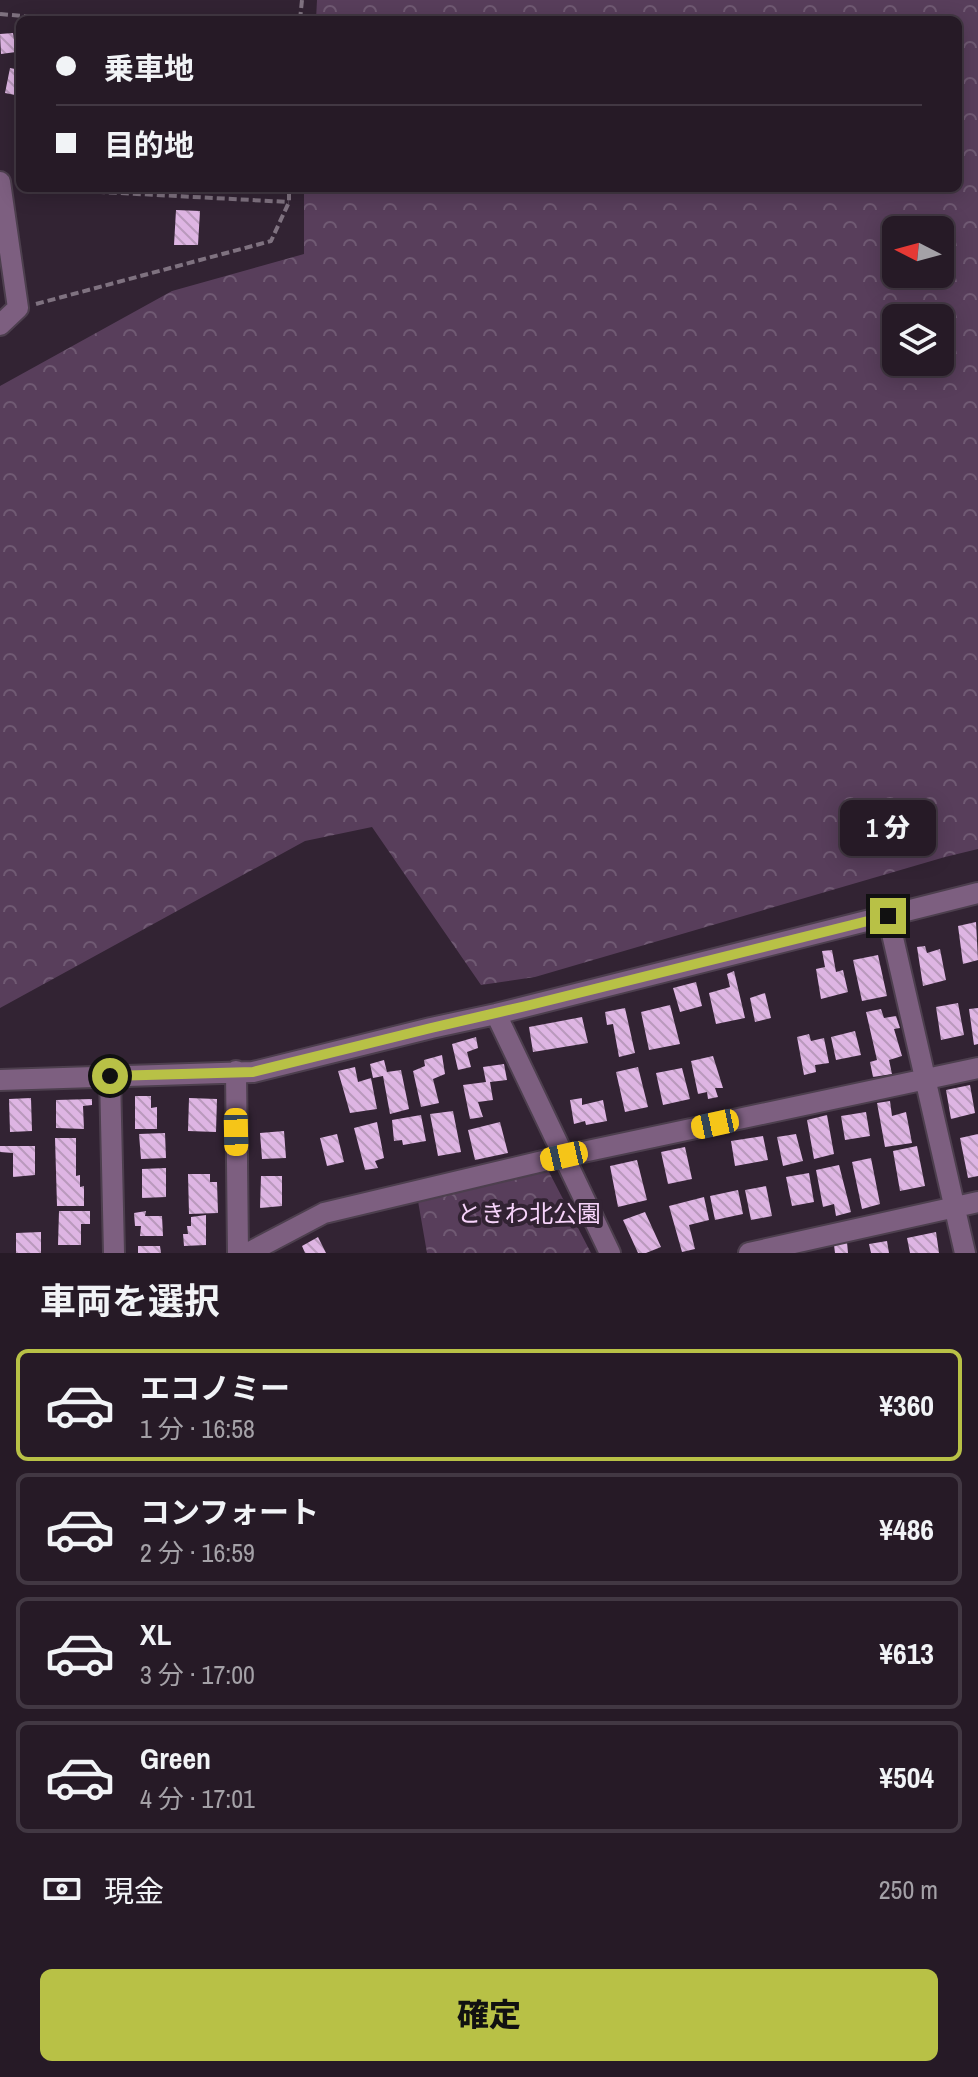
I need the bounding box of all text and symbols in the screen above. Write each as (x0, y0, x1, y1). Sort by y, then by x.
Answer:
text: 乗車地 (104, 48, 194, 88)
text: 目的地 (104, 125, 194, 165)
north arrow (882, 216, 954, 288)
map controls (882, 216, 954, 376)
button: layers (882, 304, 954, 376)
callout: 1 分 (840, 800, 936, 856)
text: 1 分 (866, 810, 910, 845)
route end (870, 898, 906, 934)
route start (92, 1058, 128, 1094)
car (689, 1107, 741, 1141)
car (224, 1108, 248, 1156)
car (538, 1139, 590, 1173)
park label: ときわ北公園 (457, 1197, 601, 1229)
text: 車両を選択 (40, 1277, 220, 1325)
text: エコノミー (140, 1368, 290, 1408)
icon: car (44, 1369, 116, 1441)
text: ¥360 (879, 1385, 934, 1425)
text: 1 分 · 16:58 (140, 1411, 255, 1446)
text: コンフォート (140, 1492, 319, 1532)
icon: car (44, 1493, 116, 1565)
text: ¥486 (879, 1509, 934, 1549)
text: 2 分 · 16:59 (140, 1535, 255, 1570)
text: XL (140, 1614, 171, 1654)
icon: car (44, 1617, 116, 1689)
text: ¥613 (879, 1633, 934, 1673)
text: 3 分 · 17:00 (140, 1657, 255, 1692)
text: Green (140, 1738, 211, 1778)
icon: car (44, 1741, 116, 1813)
text: ¥504 (879, 1757, 934, 1797)
text: 4 分 · 17:01 (140, 1781, 255, 1816)
icon: cash (40, 1867, 84, 1911)
text: 現金 (104, 1871, 164, 1911)
text: 250 m (879, 1872, 938, 1907)
button: 確定 (40, 1969, 938, 2061)

